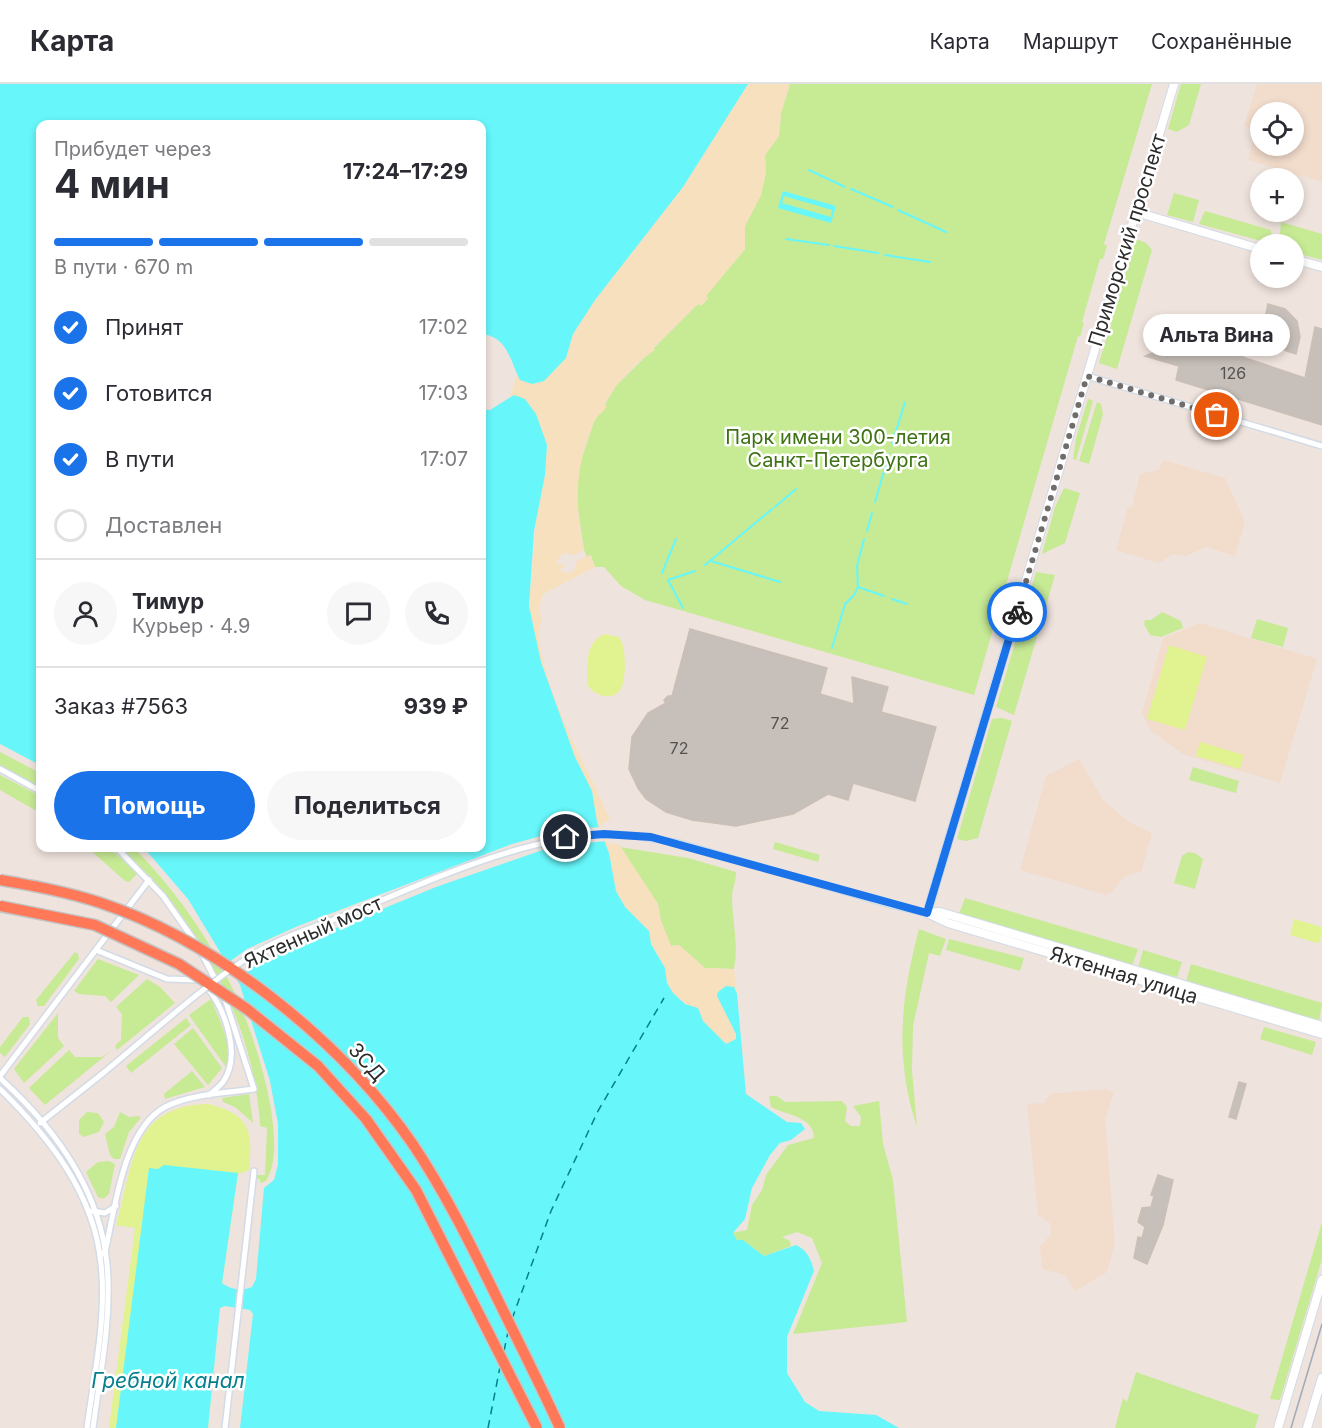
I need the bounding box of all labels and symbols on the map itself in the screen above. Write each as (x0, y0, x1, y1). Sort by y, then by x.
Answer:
street label: Приморский проспект (1083, 130, 1171, 349)
callout: Альта Вина (1144, 313, 1290, 355)
house number: 126 (1220, 363, 1246, 383)
pin (1191, 389, 1242, 440)
park label: Парк имени 300-летия Санкт-Петербурга (725, 425, 951, 472)
courier (987, 582, 1047, 642)
house number: 72 (771, 713, 789, 733)
house number: 72 (670, 738, 688, 758)
pin (540, 811, 591, 862)
street label: Яхтенный мост (240, 891, 386, 973)
street label: Яхтенная улица (1047, 941, 1201, 1009)
street label: ЗСД (344, 1038, 390, 1086)
water label: Гребной канал (91, 1368, 245, 1393)

